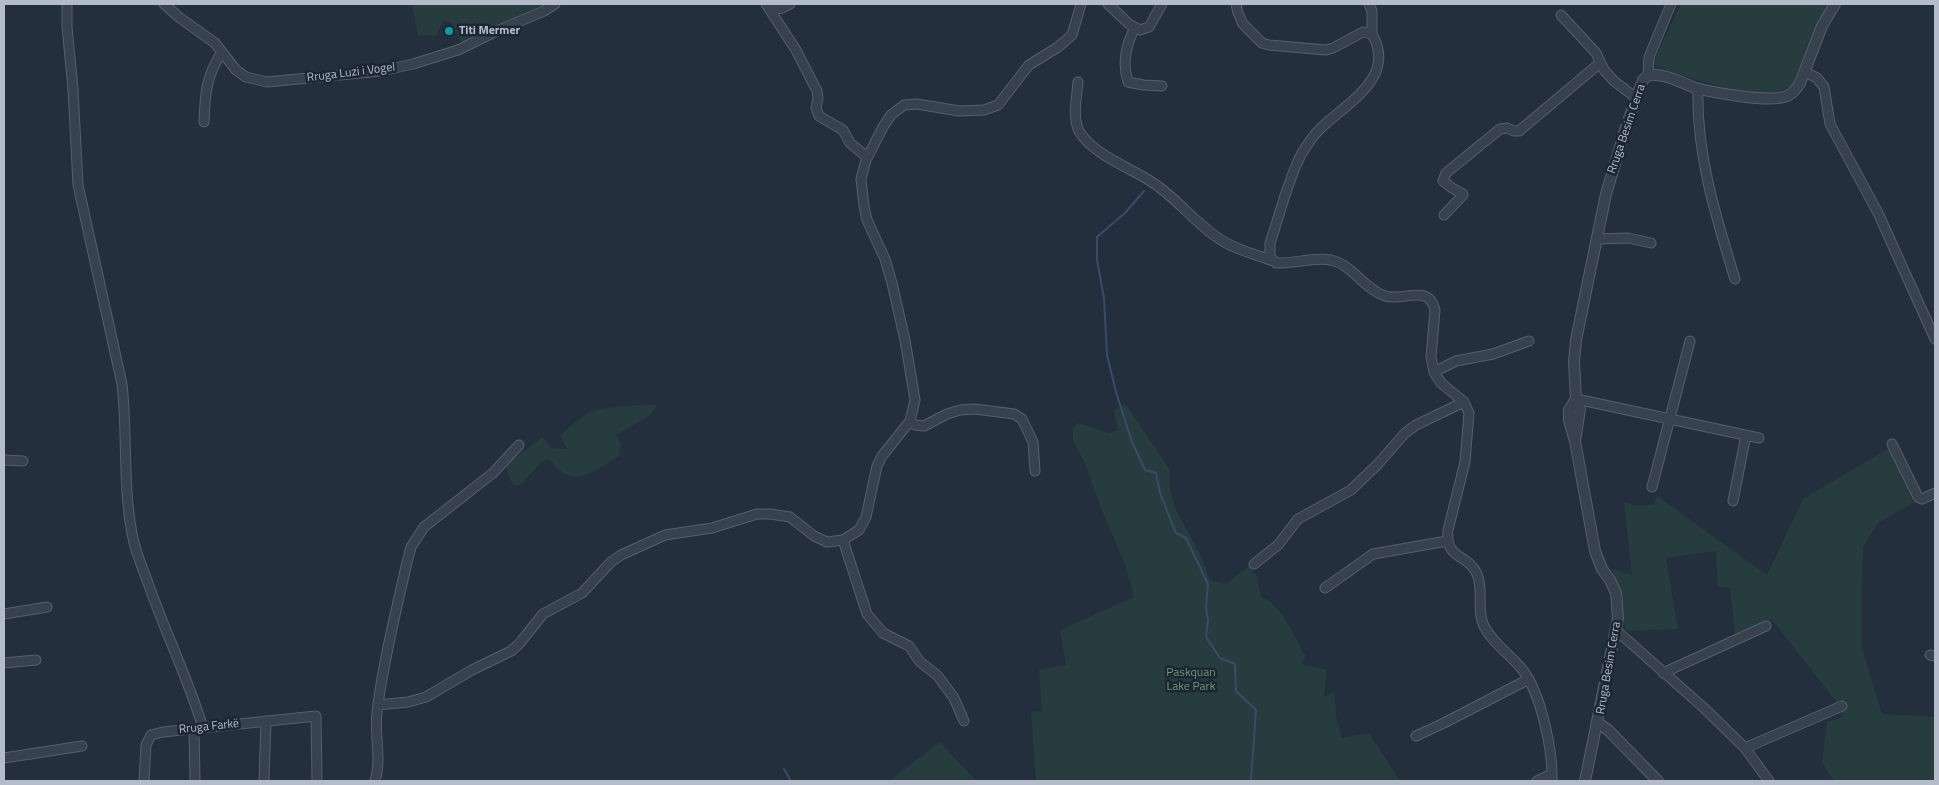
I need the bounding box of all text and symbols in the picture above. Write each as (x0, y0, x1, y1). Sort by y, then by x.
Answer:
place label: Titi Mermer (459, 24, 520, 38)
marker: Titi Mermer (443, 25, 455, 37)
street label: Rruga Luzi i Vogel (306, 60, 396, 86)
street label: Rruga Besim Cerra (1605, 82, 1649, 176)
street label: Rruga Besim Cerra (1594, 621, 1624, 715)
park label: Paskquan Lake Park (1166, 666, 1216, 694)
street label: Rruga Farkë (178, 717, 240, 737)

